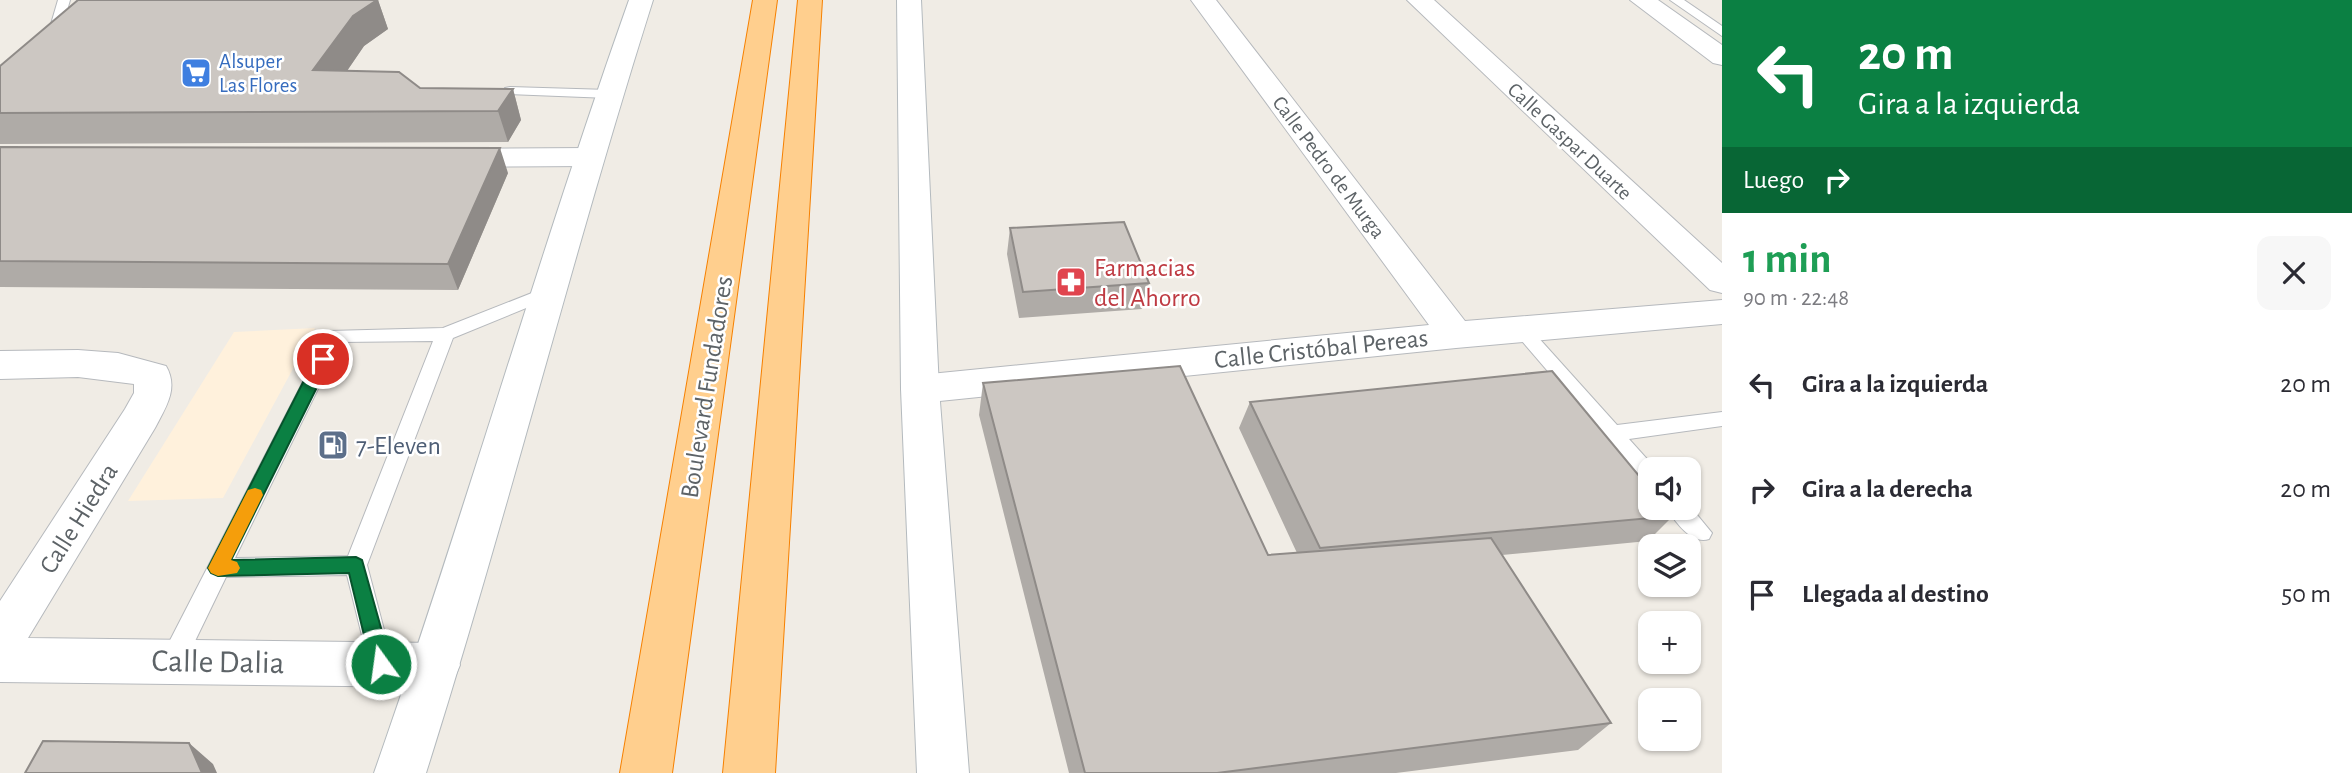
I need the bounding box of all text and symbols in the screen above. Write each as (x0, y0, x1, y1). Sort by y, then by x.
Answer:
icon: left (1743, 28, 1834, 119)
text: 20 m (1858, 30, 1954, 79)
place label: Alsuper Las Flores (219, 51, 297, 96)
supermarket icon: Alsuper Las Flores (179, 56, 213, 90)
street label: Calle Gaspar Duarte (1504, 79, 1636, 204)
text: Gira a la izquierda (1858, 88, 2080, 120)
street label: Calle Pedro de Murga (1268, 92, 1389, 243)
icon: right (1818, 161, 1856, 199)
text: Luego (1743, 167, 1804, 193)
button: close (2257, 236, 2331, 310)
text: 1 min (1743, 238, 1832, 280)
place label: Farmacias del Ahorro (1094, 255, 1201, 311)
pharmacy icon: Farmacias del Ahorro (1054, 265, 1088, 299)
street label: Boulevard Fundadores (677, 274, 737, 500)
text: 90 m · 22:48 (1743, 287, 1849, 310)
street label: Calle Cristóbal Pereas (1213, 325, 1429, 373)
pin (293, 329, 353, 389)
icon: arrive (304, 340, 342, 378)
icon: left (1743, 366, 1781, 404)
text: Gira a la izquierda (1802, 371, 1988, 397)
text: 20 m (2280, 371, 2331, 397)
fuel station icon: 7-Eleven (316, 428, 350, 462)
place label: 7-Eleven (356, 433, 441, 459)
map controls (1638, 457, 1701, 751)
button: sound (1638, 457, 1701, 520)
street label: Calle Hiedra (35, 459, 123, 578)
icon: right (1743, 471, 1781, 509)
text: Gira a la derecha (1802, 476, 1973, 502)
text: 20 m (2280, 476, 2331, 502)
button: layers (1638, 534, 1701, 597)
icon: arrive (1743, 576, 1781, 614)
text: Llegada al destino (1802, 581, 1989, 607)
text: 50 m (2281, 581, 2331, 607)
button: + (1638, 611, 1701, 674)
position arrow (344, 627, 418, 701)
street label: Calle Dalia (151, 645, 285, 679)
button: − (1638, 688, 1701, 751)

